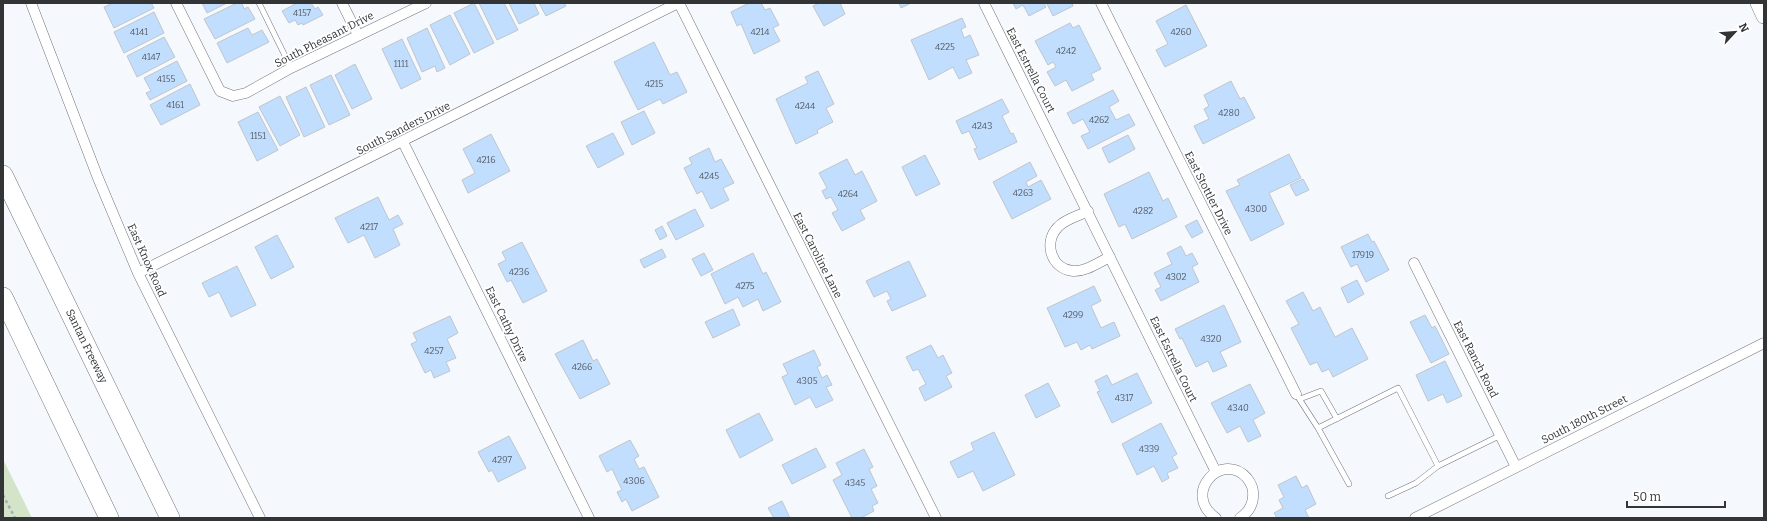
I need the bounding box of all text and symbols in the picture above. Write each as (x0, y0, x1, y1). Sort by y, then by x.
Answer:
house number: 4157 (293, 8, 312, 18)
street label: South Pheasant Drive (273, 9, 376, 70)
north arrow (1715, 12, 1755, 52)
text: N (1736, 21, 1751, 35)
street label: East Estrella Court (1003, 25, 1058, 115)
house number: 4141 (130, 27, 148, 37)
house number: 4214 (750, 27, 770, 37)
house number: 4260 (1170, 27, 1192, 37)
house number: 4225 (935, 42, 955, 52)
house number: 4242 (1056, 46, 1076, 56)
house number: 4147 (142, 52, 161, 62)
house number: 1111 (394, 59, 409, 69)
house number: 4155 (157, 74, 175, 84)
house number: 4215 (645, 79, 663, 89)
street label: South Sanders Drive (354, 99, 452, 158)
house number: 4161 (166, 100, 184, 110)
house number: 4244 (795, 101, 816, 111)
house number: 4280 (1218, 108, 1240, 118)
house number: 4262 (1089, 115, 1109, 125)
house number: 4243 (972, 121, 992, 131)
house number: 1151 (250, 131, 266, 141)
street label: East Stottler Drive (1182, 149, 1235, 237)
house number: 4216 (476, 155, 496, 165)
house number: 4245 (699, 171, 719, 181)
house number: 4263 (1013, 188, 1033, 198)
house number: 4264 (838, 189, 859, 199)
house number: 4300 (1245, 204, 1267, 214)
house number: 4282 (1133, 206, 1153, 216)
street label: East Caroline Lane (790, 210, 845, 300)
street label: East Knox Road (125, 222, 169, 299)
house number: 4217 (360, 222, 379, 232)
house number: 17919 (1352, 250, 1374, 260)
house number: 4236 (509, 267, 529, 277)
house number: 4302 (1165, 272, 1187, 282)
house number: 4275 (735, 281, 755, 291)
street label: East Cathy Drive (483, 284, 530, 364)
street label: Santan Freeway (63, 307, 110, 386)
house number: 4299 (1063, 310, 1083, 320)
street label: East Estrella Court (1147, 314, 1200, 404)
street label: East Ranch Road (1451, 319, 1501, 400)
house number: 4320 (1200, 334, 1222, 344)
house number: 4257 (424, 346, 444, 356)
house number: 4266 (572, 362, 592, 372)
house number: 4305 (797, 376, 818, 386)
street label: South 180th Street (1539, 392, 1629, 447)
house number: 4317 (1115, 393, 1134, 403)
house number: 4340 (1227, 403, 1249, 413)
house number: 4339 (1139, 444, 1159, 454)
house number: 4297 (492, 455, 512, 465)
house number: 4306 (623, 476, 645, 486)
house number: 4345 (845, 478, 865, 488)
scale bar (1627, 483, 1725, 509)
text: 50 m (1633, 490, 1662, 504)

